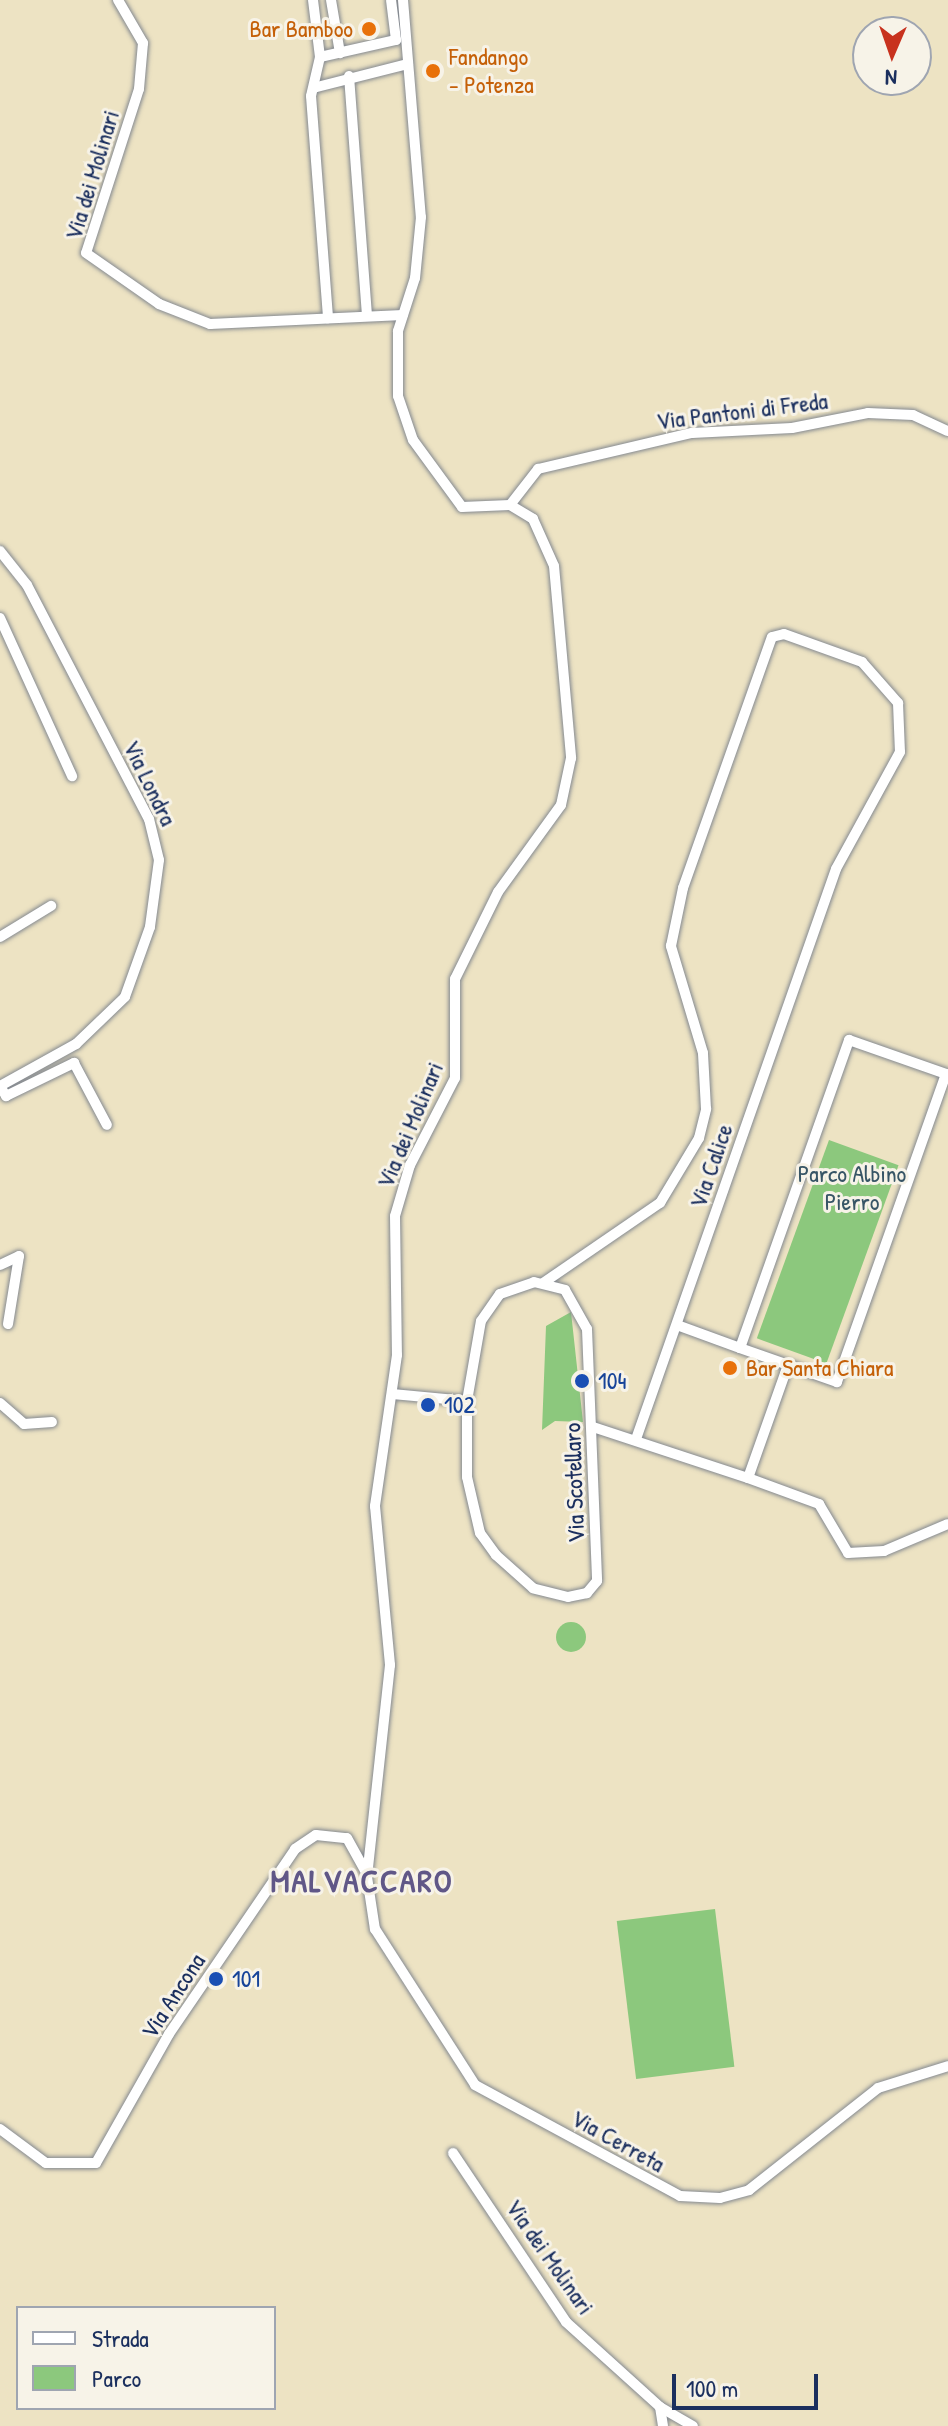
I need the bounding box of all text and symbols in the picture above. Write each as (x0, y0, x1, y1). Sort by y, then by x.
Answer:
place label: Bar Bamboo (250, 15, 353, 43)
north arrow (852, 16, 932, 96)
marker: Bar Bamboo (360, 20, 378, 38)
place label: Fandango - Potenza (449, 43, 534, 99)
marker: Fandango - Potenza (424, 62, 442, 80)
text: N (885, 63, 898, 93)
street label: Via dei Molinari (59, 107, 125, 243)
street label: Via Pantoni di Freda (655, 386, 829, 436)
street label: Via Londra (117, 736, 183, 830)
street label: Via dei Molinari (371, 1058, 449, 1192)
street label: Via Calice (683, 1120, 739, 1212)
park label: Parco Albino Pierro (798, 1160, 906, 1216)
place label: Bar Santa Chiara (746, 1354, 893, 1382)
marker: Bar Santa Chiara (721, 1359, 739, 1377)
place label: 104 (598, 1367, 626, 1395)
marker: 104 (573, 1372, 591, 1390)
place label: 102 (444, 1391, 475, 1419)
marker: 102 (419, 1396, 437, 1414)
street label: Via Scotellaro (558, 1422, 590, 1544)
district label: MALVACCARO (270, 1862, 454, 1900)
street label: Via Ancona (135, 1948, 211, 2044)
place label: 101 (232, 1965, 260, 1993)
marker: 101 (207, 1970, 225, 1988)
street label: Via Cerreta (566, 2104, 670, 2178)
street label: Via dei Molinari (500, 2194, 600, 2320)
legend (16, 2306, 276, 2410)
text: Strada (92, 2322, 149, 2354)
scale bar (676, 2358, 822, 2408)
text: Parco (92, 2362, 141, 2394)
text: 100 m (686, 2372, 738, 2404)

